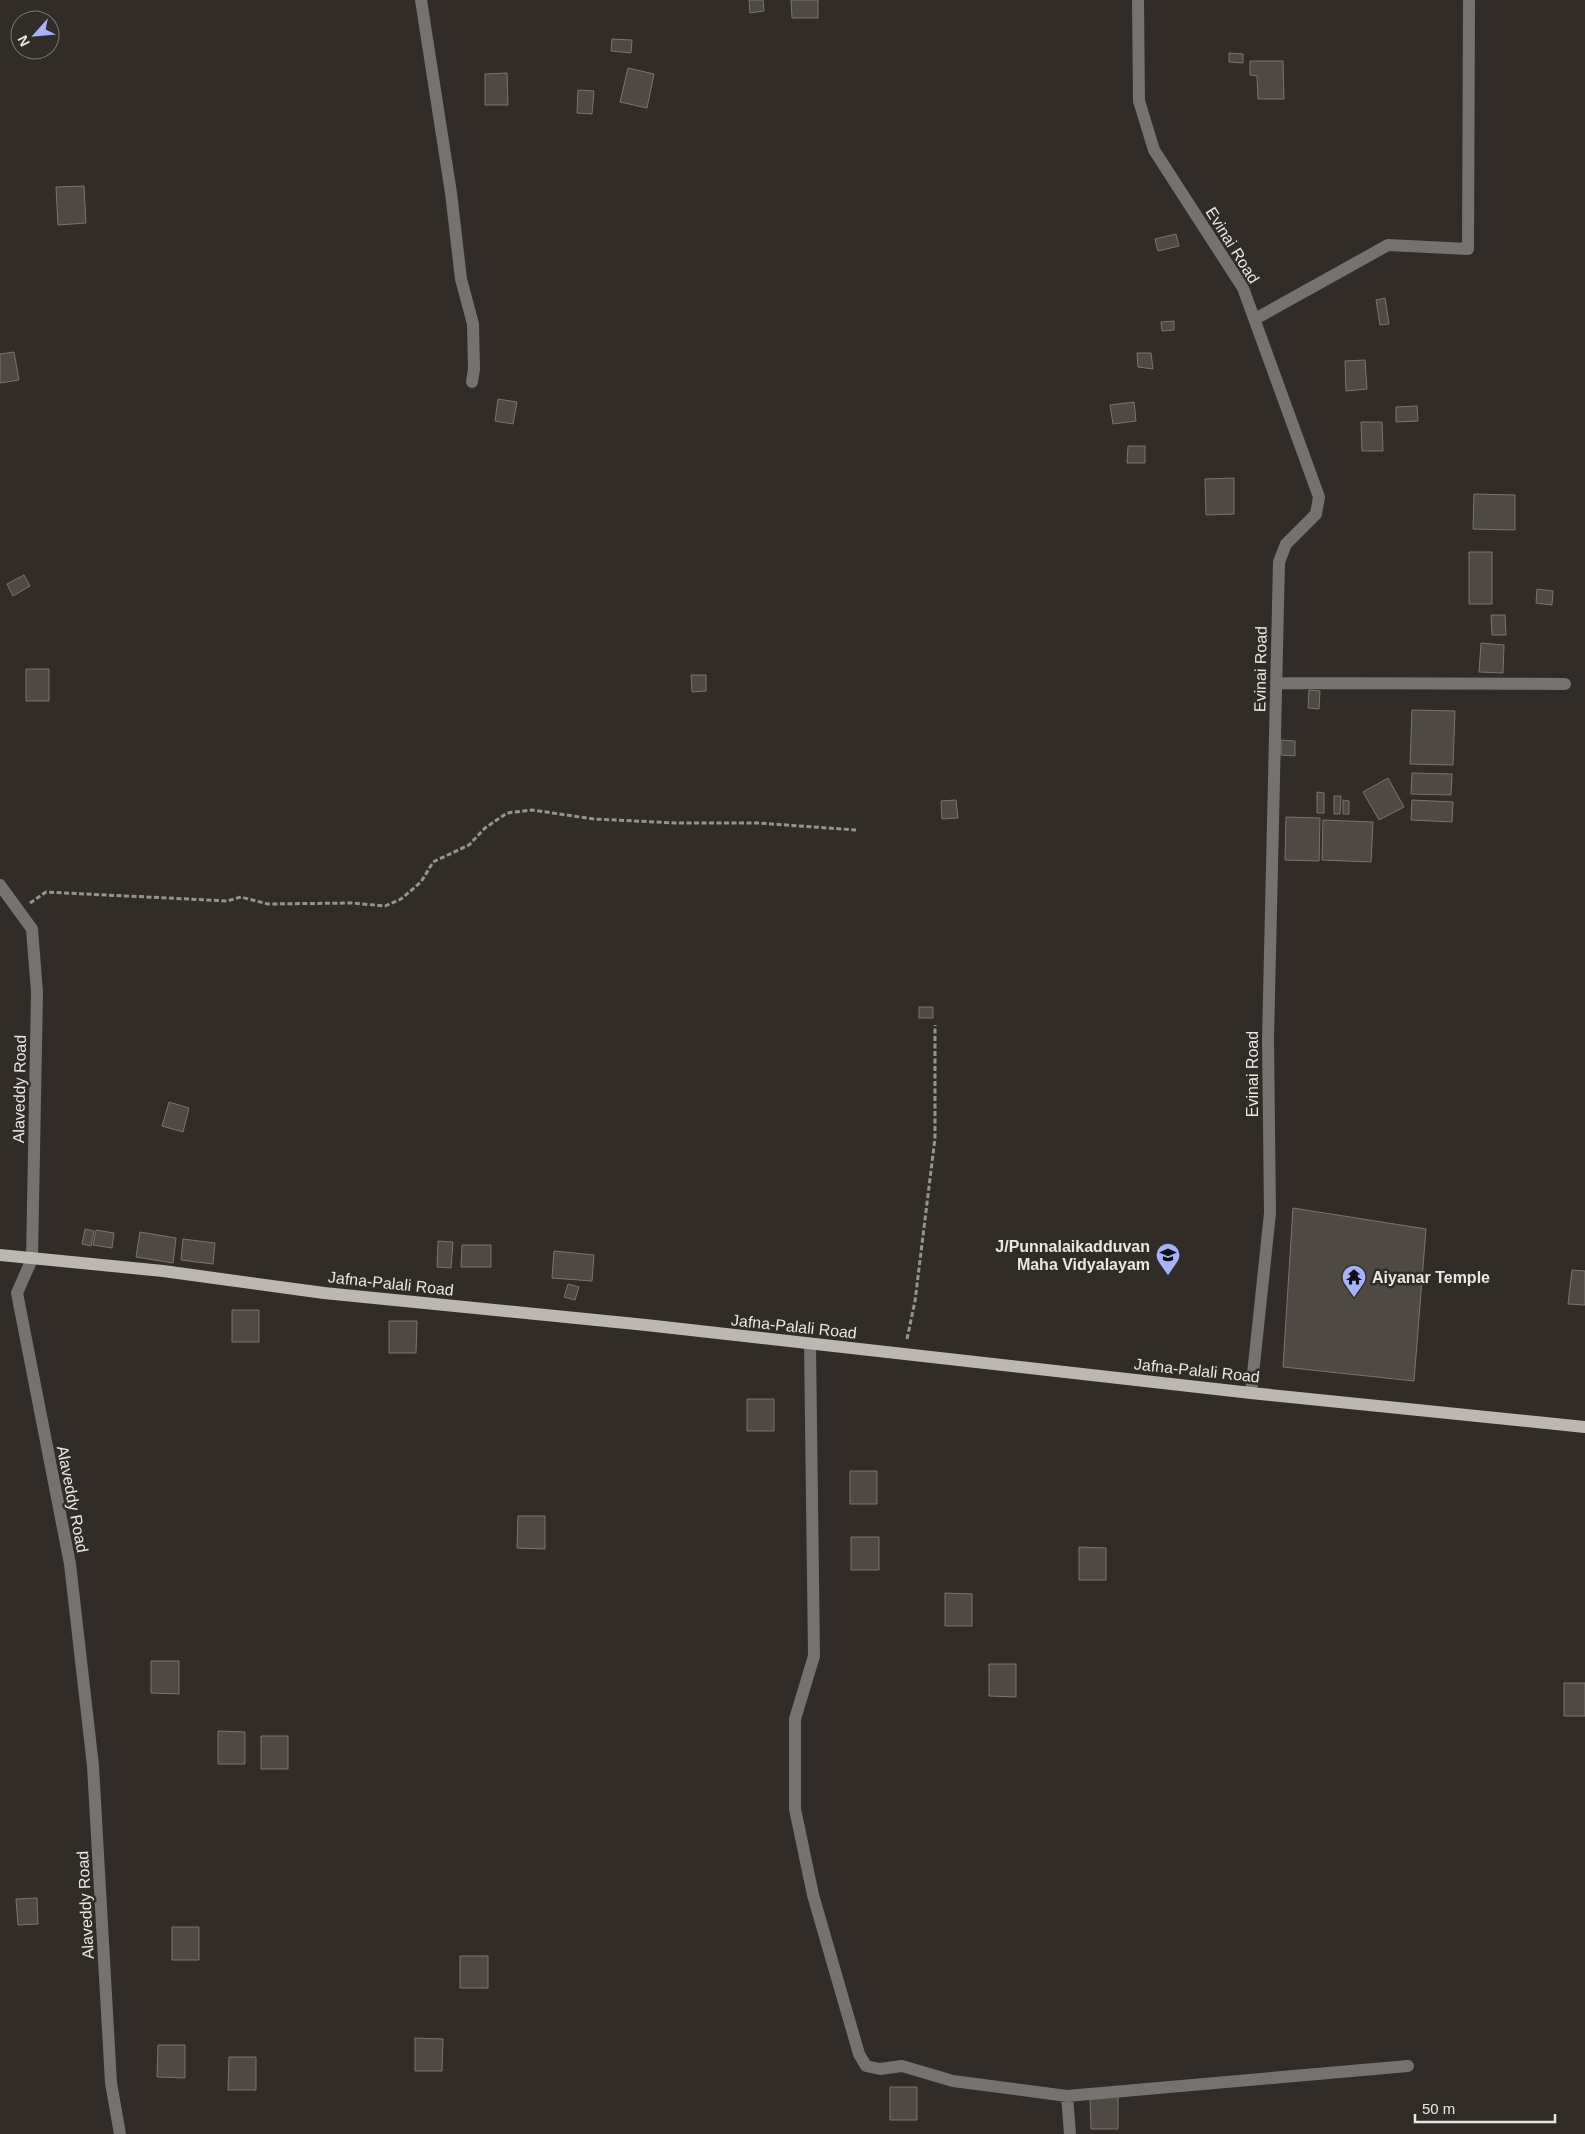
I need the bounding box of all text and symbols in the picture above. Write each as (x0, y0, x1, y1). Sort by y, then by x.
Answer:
north arrow (10, 10, 60, 60)
text: N (14, 33, 33, 49)
street label: Evinai Road (1203, 204, 1263, 286)
street label: Evinai Road (1251, 626, 1270, 712)
street label: Evinai Road (1244, 1031, 1261, 1117)
street label: Alaveddy Road (10, 1035, 29, 1143)
place label: J/Punnalaikadduvan Maha Vidyalayam (995, 1238, 1150, 1273)
school or university icon: J/Punnalaikadduvan Maha Vidyalayam (1155, 1242, 1181, 1276)
temple icon: Aiyanar Temple (1341, 1264, 1367, 1298)
street label: Jafna-Palali Road (327, 1268, 455, 1299)
place label: Aiyanar Temple (1372, 1269, 1490, 1286)
street label: Jafna-Palali Road (730, 1311, 858, 1342)
street label: Jafna-Palali Road (1133, 1355, 1261, 1386)
street label: Alaveddy Road (54, 1444, 91, 1554)
street label: Alaveddy Road (74, 1850, 97, 1960)
scale bar (1415, 2092, 1555, 2124)
text: 50 m (1422, 2100, 1455, 2117)

